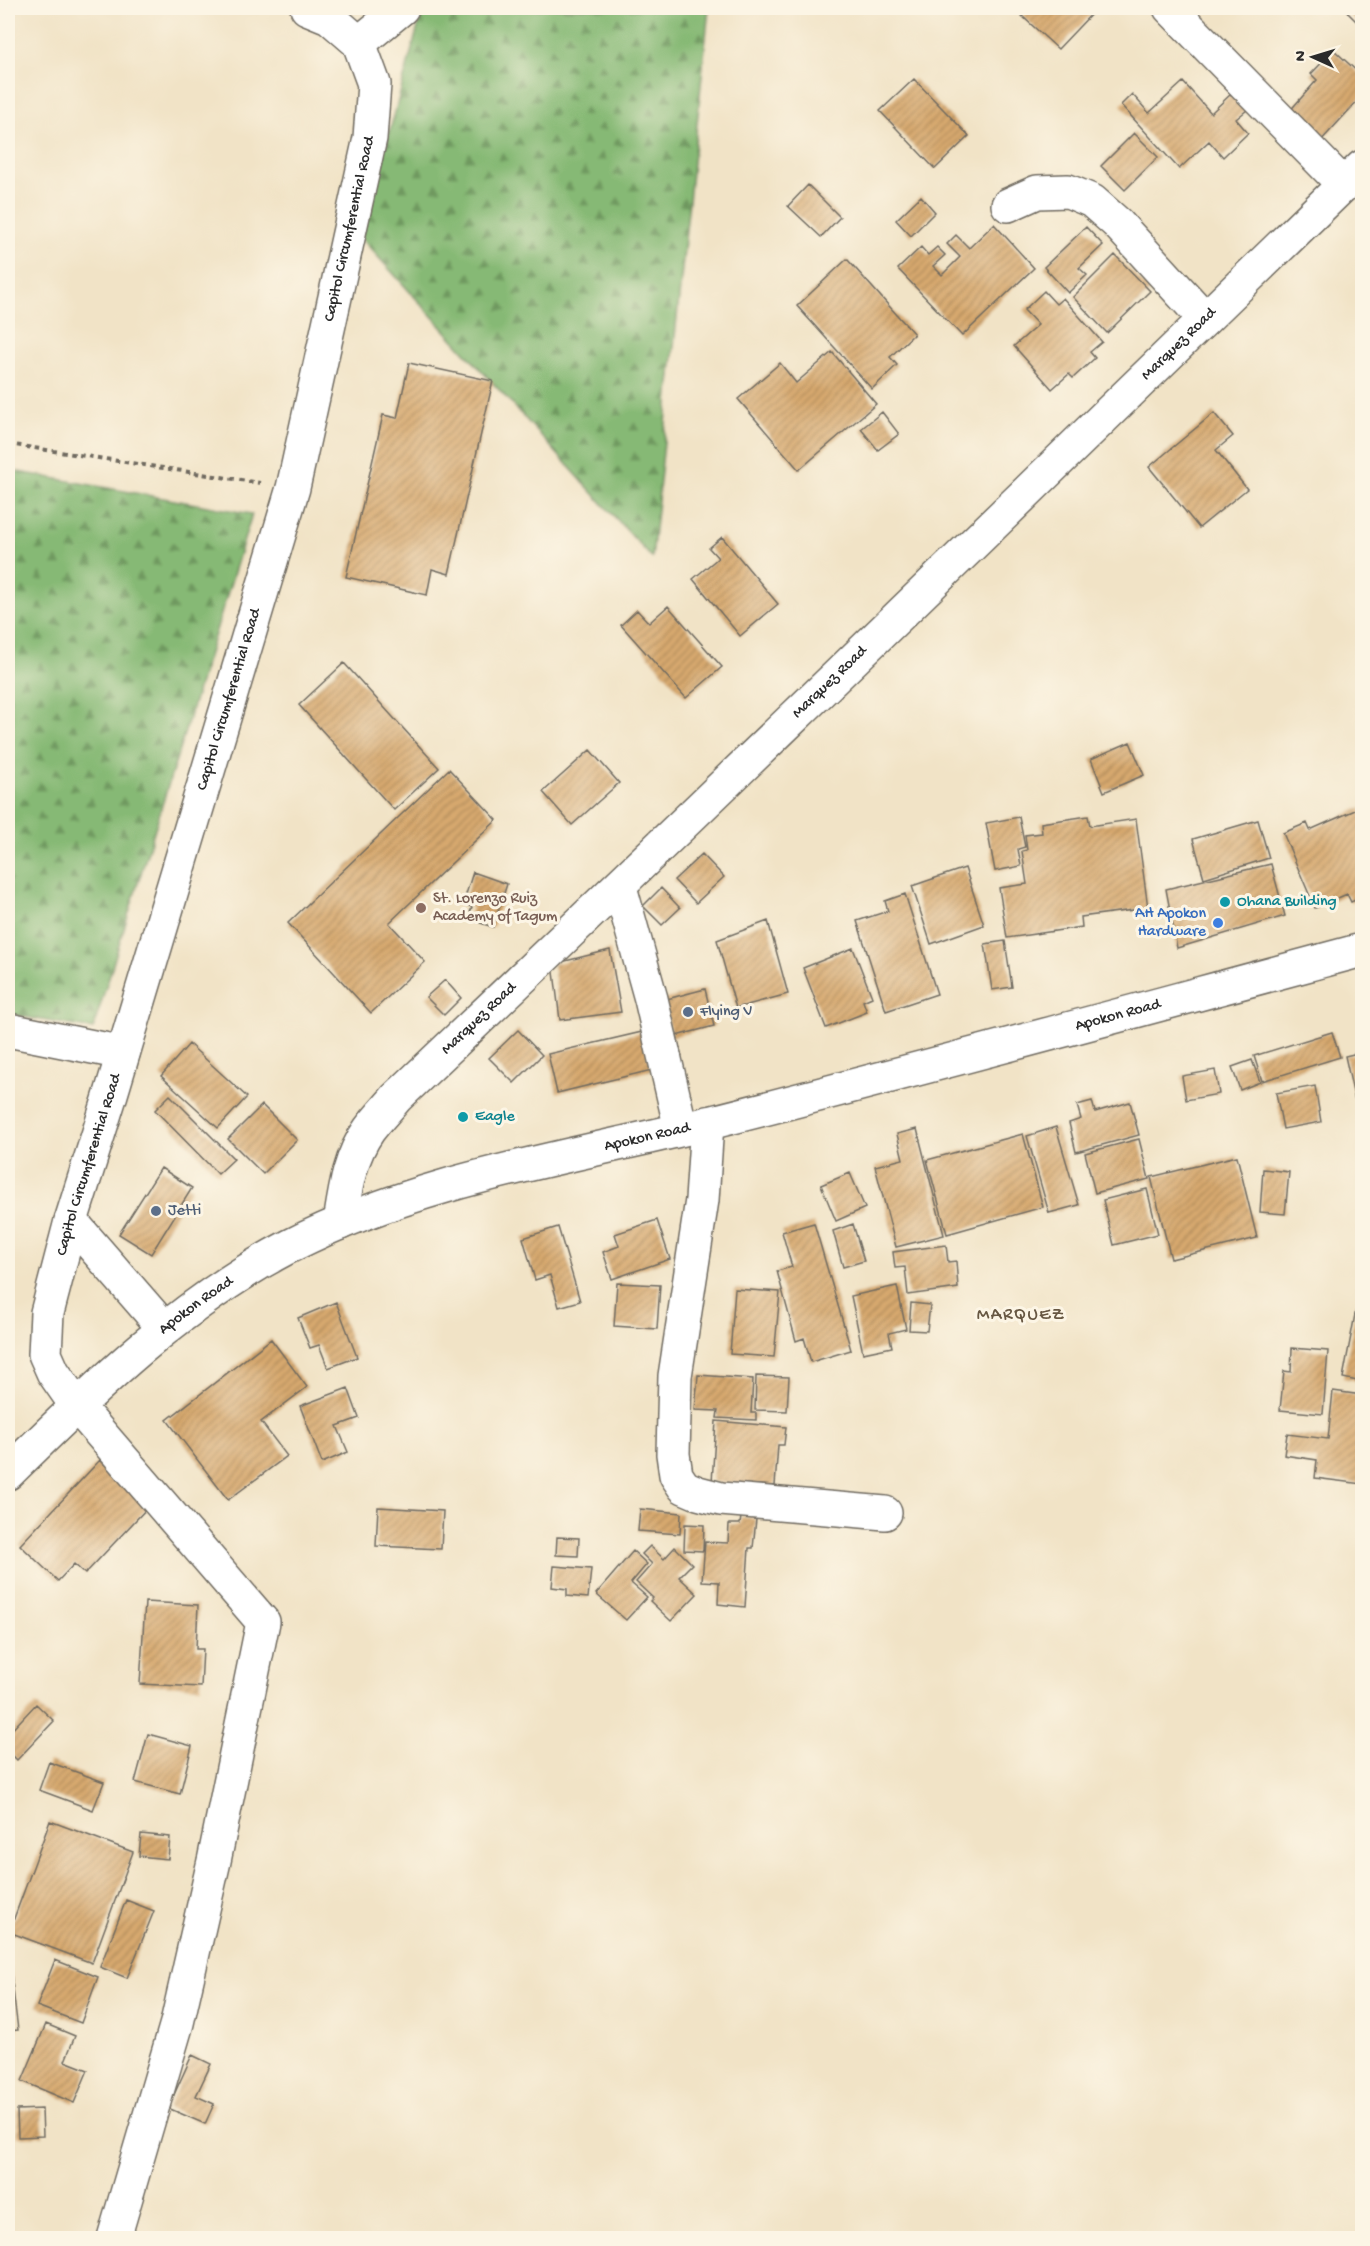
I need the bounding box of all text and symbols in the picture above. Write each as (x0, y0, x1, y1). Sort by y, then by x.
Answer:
north arrow (1283, 27, 1343, 87)
text: N (1292, 50, 1311, 62)
street label: Capitol Circumferential Road (320, 133, 380, 324)
street label: Marquez Road (1138, 303, 1222, 385)
street label: Capitol Circumferential Road (193, 605, 266, 793)
street label: Marquez Road (788, 641, 872, 723)
place label: St. Lorenzo Ruiz Academy of Tagum (433, 890, 558, 927)
place label: Ohana Building (1237, 893, 1337, 912)
marker: Ohana Building (1218, 895, 1232, 909)
marker: St. Lorenzo Ruiz Academy of Tagum (414, 901, 428, 915)
place label: AH Apokon Hardware (1135, 905, 1207, 942)
marker: AH Apokon Hardware (1211, 916, 1225, 930)
street label: Marquez Road (438, 978, 522, 1059)
street label: Apokon Road (1073, 995, 1164, 1036)
place label: Flying V (699, 1003, 753, 1022)
marker: Flying V (681, 1005, 695, 1019)
street label: Capitol Circumferential Road (53, 1070, 126, 1258)
place label: Eagle (475, 1108, 515, 1127)
marker: Eagle (456, 1110, 470, 1124)
street label: Apokon Road (603, 1118, 694, 1156)
place label: Jetti (168, 1202, 201, 1221)
marker: Jetti (149, 1204, 163, 1218)
street label: Apokon Road (155, 1272, 238, 1339)
district label: MARQUEZ (977, 1305, 1065, 1326)

